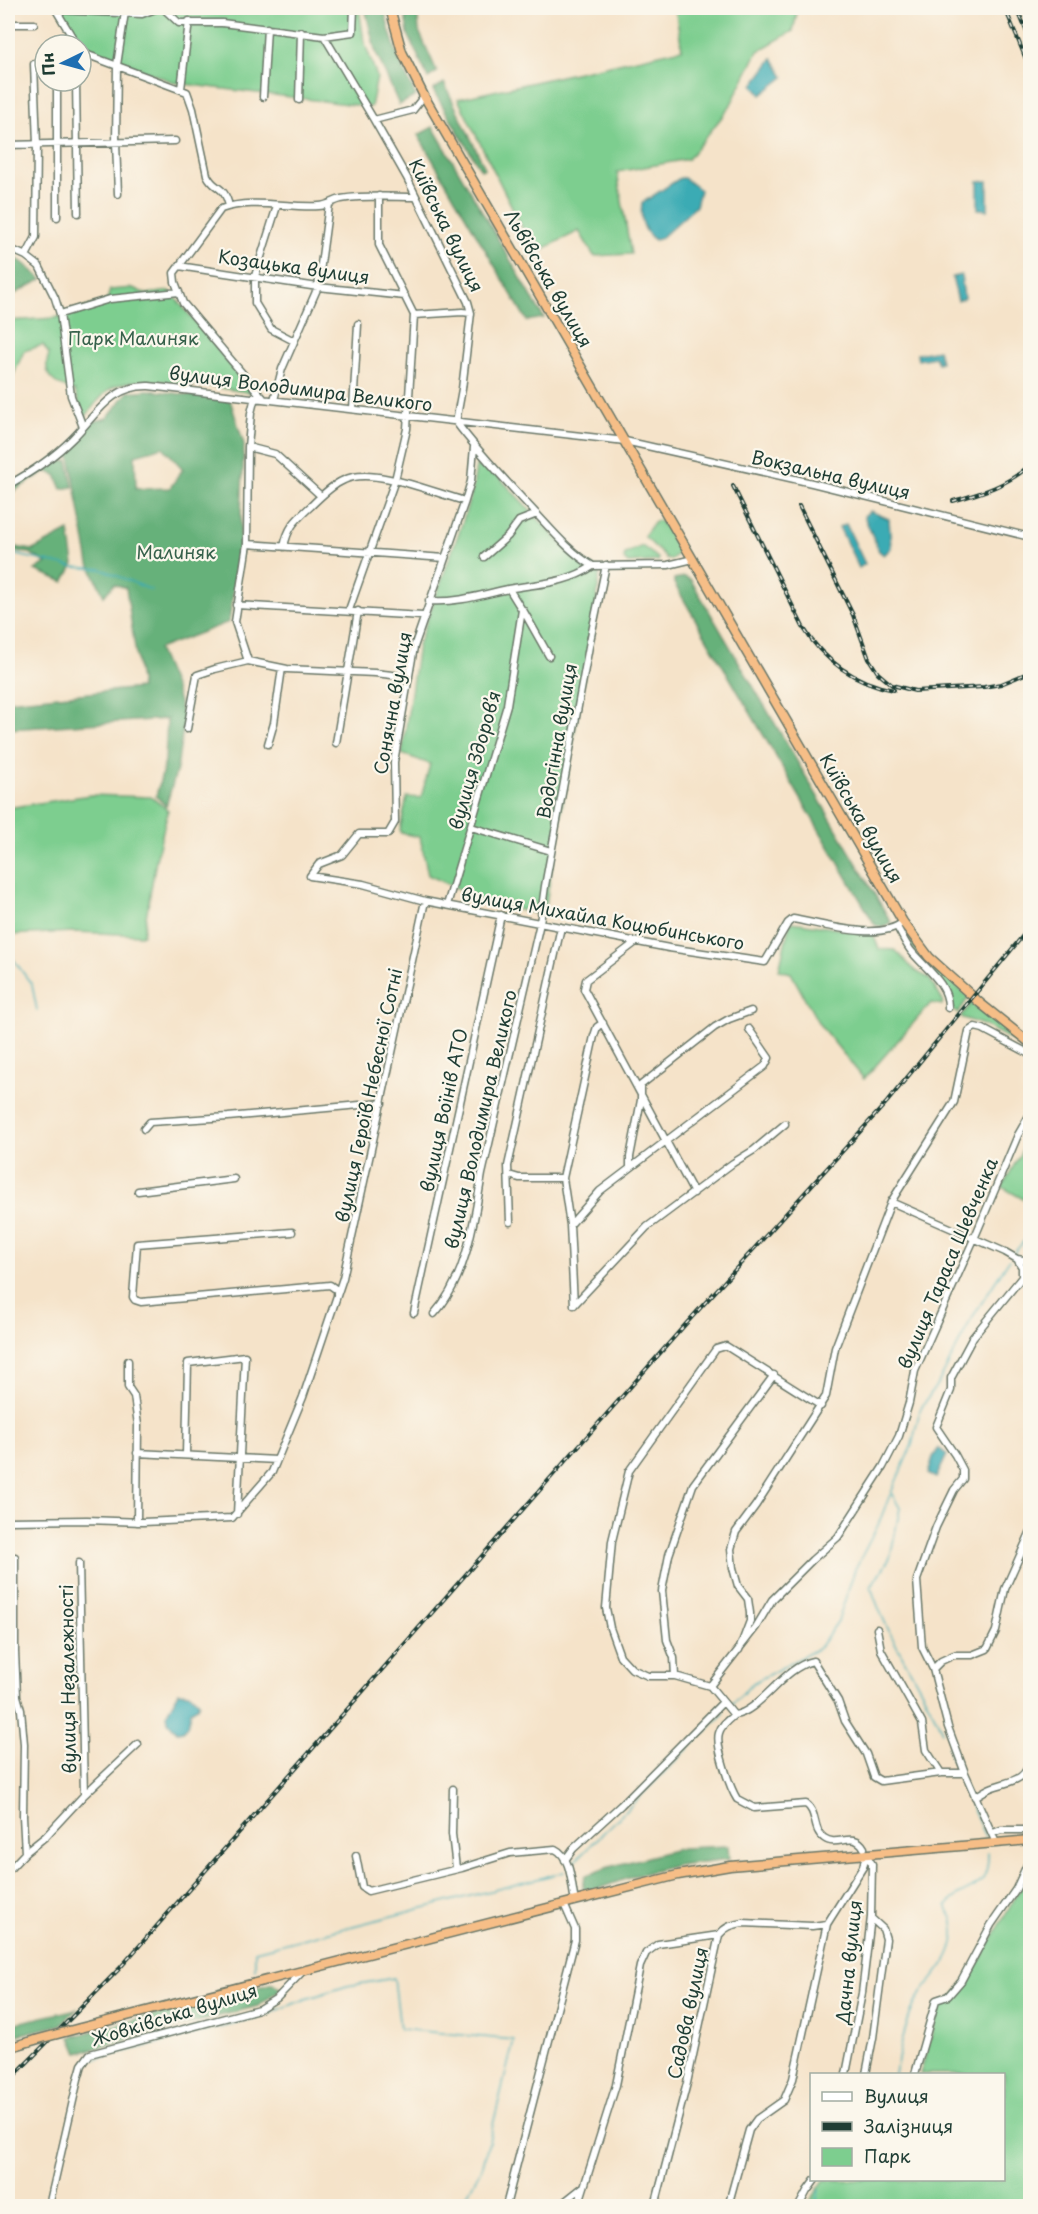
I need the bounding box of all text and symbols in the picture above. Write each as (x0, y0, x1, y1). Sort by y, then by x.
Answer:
north arrow (33, 33, 93, 93)
text: Пн (34, 52, 60, 77)
street label: Київська вулиця (403, 154, 491, 296)
street label: Львівська вулиця (498, 204, 600, 352)
street label: Козацька вулиця (217, 242, 371, 290)
park label: Парк Малиняк (68, 324, 199, 351)
street label: вулиця Володимира Великого (168, 358, 434, 418)
street label: Вокзальна вулиця (749, 443, 913, 505)
park label: Малиняк (136, 538, 216, 565)
street label: Сонячна вулиця (366, 629, 418, 777)
street label: Водогінна вулиця (529, 661, 583, 821)
street label: вулиця Здоровʼя (441, 687, 507, 833)
street label: Київська вулиця (814, 748, 910, 888)
street label: вулиця Михайла Коцюбинського (459, 880, 747, 956)
street label: вулиця Героїв Небесної Сотні (328, 965, 408, 1225)
street label: вулиця Володимира Великого (437, 987, 523, 1251)
street label: вулиця Воїнів АТО (412, 1026, 474, 1194)
street label: вулиця Тараса Шевченка (890, 1152, 1004, 1373)
street label: вулиця Незалежності (52, 1584, 82, 1774)
street label: Дачна вулиця (828, 1899, 868, 2026)
street label: Садова вулиця (660, 1944, 714, 2082)
street label: Жовківська вулиця (88, 1976, 260, 2052)
legend (810, 2073, 1005, 2181)
text: Вулиця (864, 2082, 929, 2109)
text: Залізниця (863, 2112, 953, 2139)
text: Парк (864, 2142, 911, 2169)

